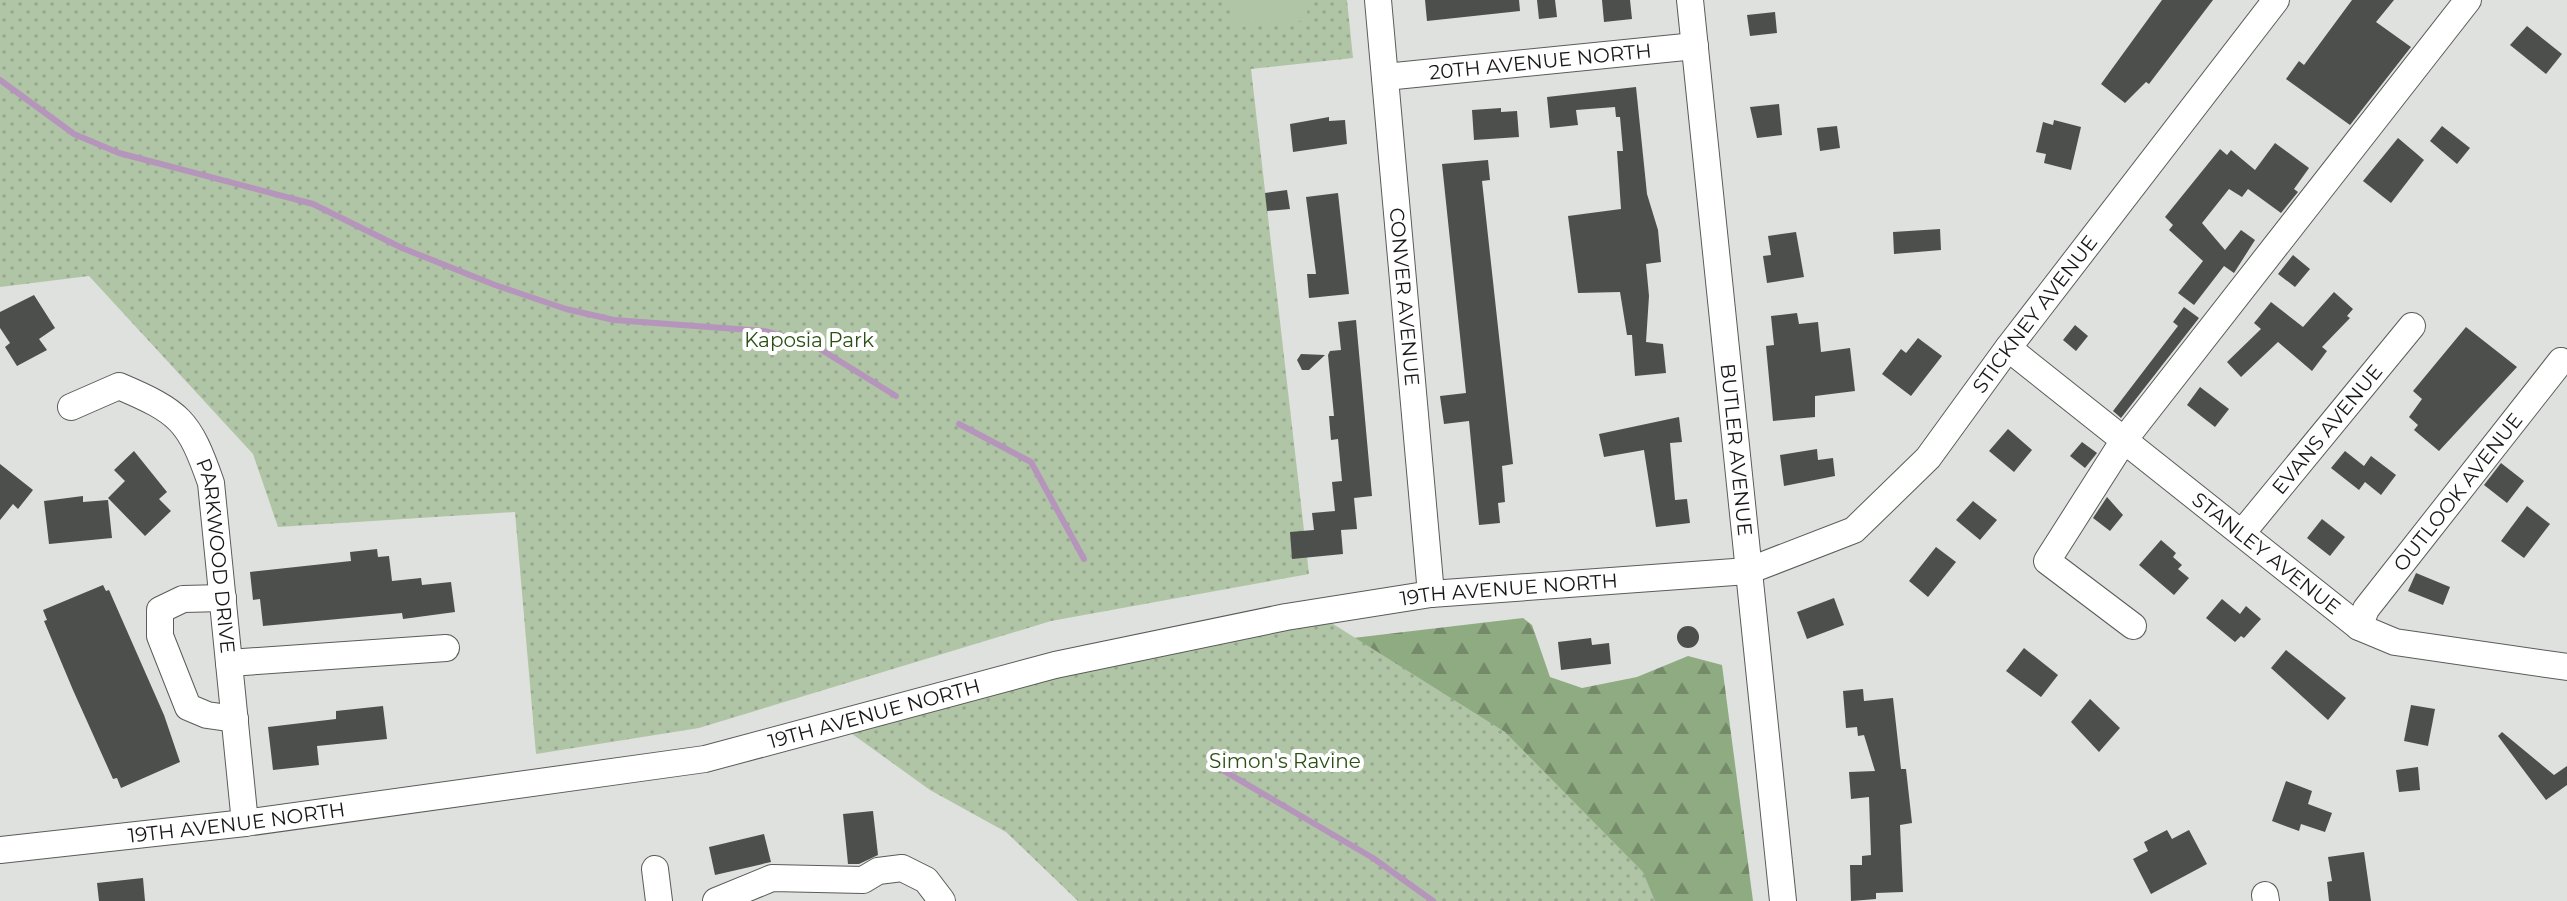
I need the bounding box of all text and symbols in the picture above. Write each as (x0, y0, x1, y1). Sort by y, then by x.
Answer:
street label: 20TH AVENUE NORTH (1428, 38, 1653, 85)
street label: CONVER AVENUE (1385, 207, 1424, 387)
street label: STICKNEY AVENUE (1967, 231, 2102, 398)
park label: Kaposia Park (744, 328, 874, 352)
street label: EVANS AVENUE (2267, 360, 2387, 499)
street label: BUTLER AVENUE (1716, 362, 1757, 537)
street label: OUTLOOK AVENUE (2388, 408, 2527, 576)
street label: PARKWOOD DRIVE (191, 455, 240, 655)
street label: STANLEY AVENUE (2187, 487, 2345, 620)
street label: 19TH AVENUE NORTH (1398, 568, 1619, 611)
street label: 19TH AVENUE NORTH (765, 674, 983, 754)
park label: Simon's Ravine (1209, 749, 1361, 773)
street label: 19TH AVENUE NORTH (127, 797, 346, 848)

